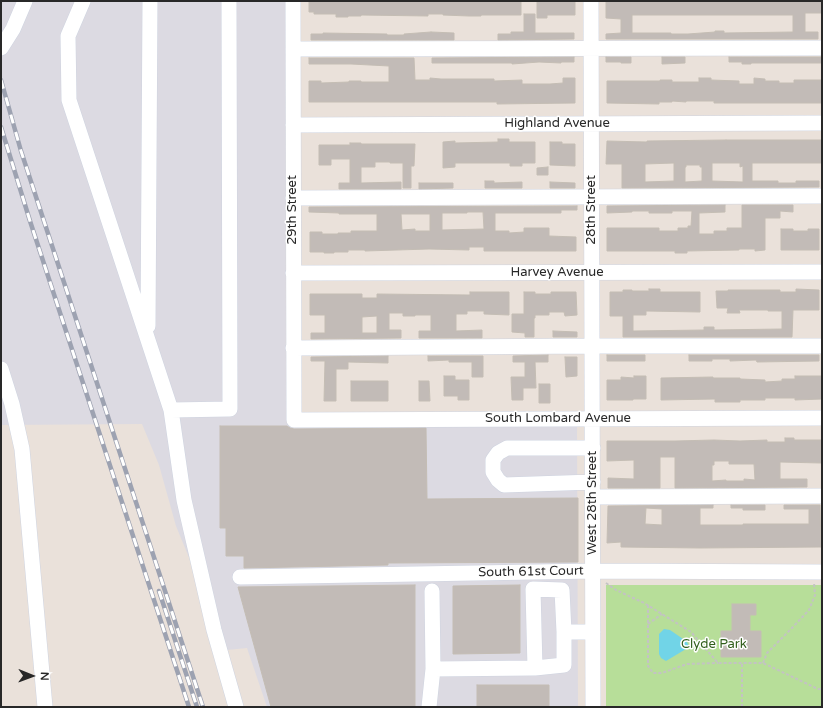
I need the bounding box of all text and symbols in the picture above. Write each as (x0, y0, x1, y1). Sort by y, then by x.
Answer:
street label: Highland Avenue (504, 116, 610, 132)
street label: 29th Street (285, 175, 301, 245)
street label: 28th Street (584, 175, 600, 245)
street label: Harvey Avenue (510, 265, 604, 281)
street label: South Lombard Avenue (485, 411, 631, 427)
street label: West 28th Street (585, 451, 601, 555)
street label: South 61st Court (478, 563, 584, 581)
park label: Clyde Park (681, 637, 747, 653)
north arrow (12, 656, 52, 696)
text: N (38, 672, 51, 681)

